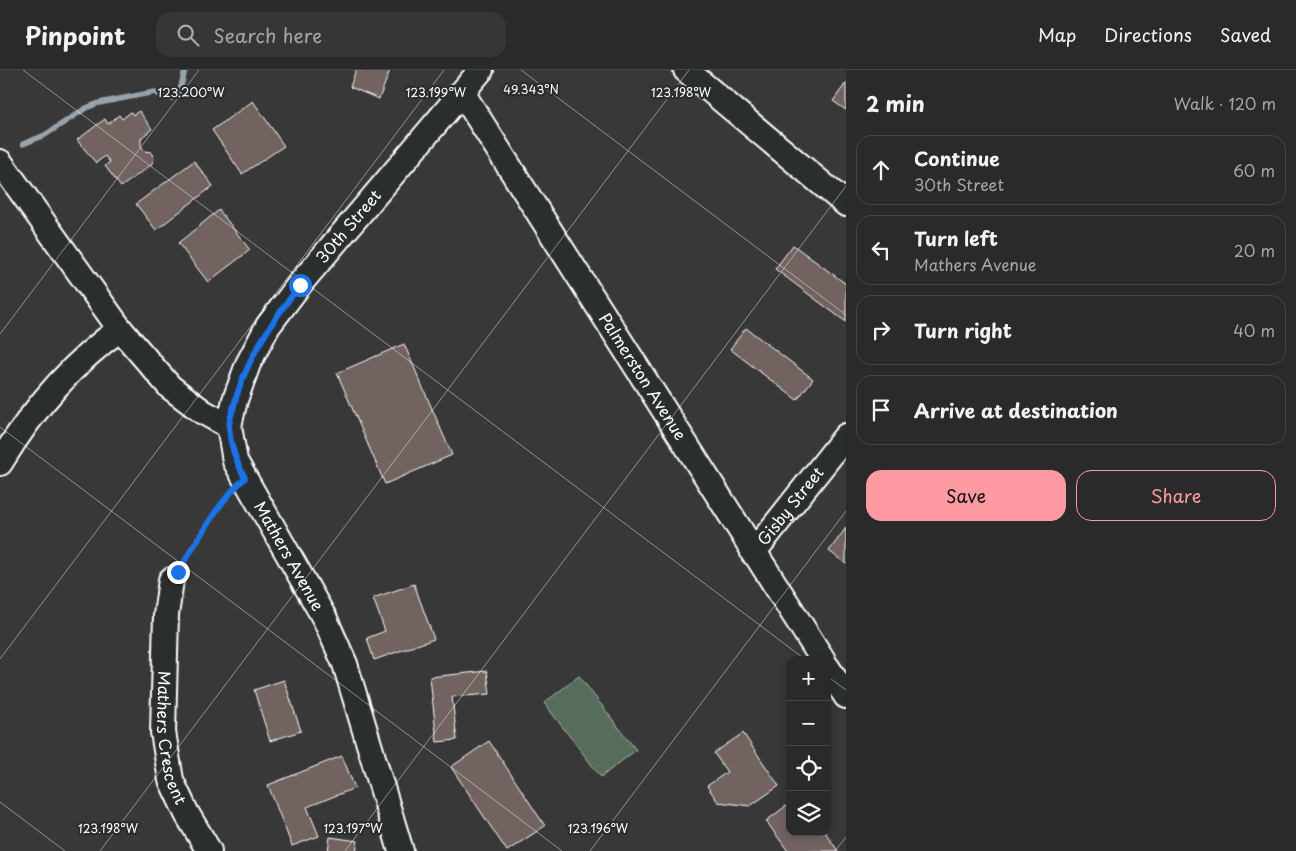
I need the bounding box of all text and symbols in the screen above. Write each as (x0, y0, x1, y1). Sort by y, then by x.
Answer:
search box (156, 12, 506, 57)
text: Pinpoint (25, 17, 126, 53)
icon: search (174, 21, 202, 49)
text: Search here (214, 21, 322, 49)
text: Map (1038, 21, 1076, 48)
text: Directions (1104, 21, 1192, 48)
text: Saved (1220, 21, 1271, 48)
text: 49.343°N (503, 80, 559, 98)
text: 123.200°W (157, 83, 225, 101)
text: 123.199°W (406, 83, 467, 101)
text: 123.198°W (651, 83, 712, 101)
text: 2 min (866, 87, 925, 119)
text: Walk · 120 m (1174, 91, 1276, 115)
text: Continue (914, 144, 1000, 172)
icon: ahead (867, 156, 895, 184)
text: 60 m (1233, 158, 1275, 182)
text: 30th Street (914, 172, 1004, 196)
street label: 30th Street (309, 183, 386, 268)
text: Turn left (914, 224, 998, 252)
icon: left (867, 236, 895, 264)
text: 20 m (1234, 238, 1275, 262)
text: Mathers Avenue (914, 252, 1037, 276)
route start (289, 274, 312, 297)
street label: Palmerston Avenue (594, 308, 693, 444)
icon: right (867, 316, 895, 344)
text: Turn right (914, 316, 1012, 344)
text: 40 m (1233, 318, 1275, 342)
icon: arrive (867, 396, 895, 424)
text: Arrive at destination (914, 396, 1118, 424)
street label: Gisby Street (751, 461, 828, 550)
button: Save (866, 470, 1066, 521)
button: Share (1076, 470, 1276, 521)
street label: Mathers Avenue (249, 496, 331, 615)
route end (167, 561, 190, 584)
map controls (786, 656, 831, 836)
button: + (786, 656, 831, 701)
street label: Mathers Crescent (152, 671, 194, 808)
button: − (786, 701, 831, 746)
button: locate (786, 746, 831, 791)
button: layers (786, 791, 831, 836)
text: 123.198°W (78, 819, 139, 837)
text: 123.197°W (323, 819, 383, 837)
text: 123.196°W (568, 819, 629, 837)

